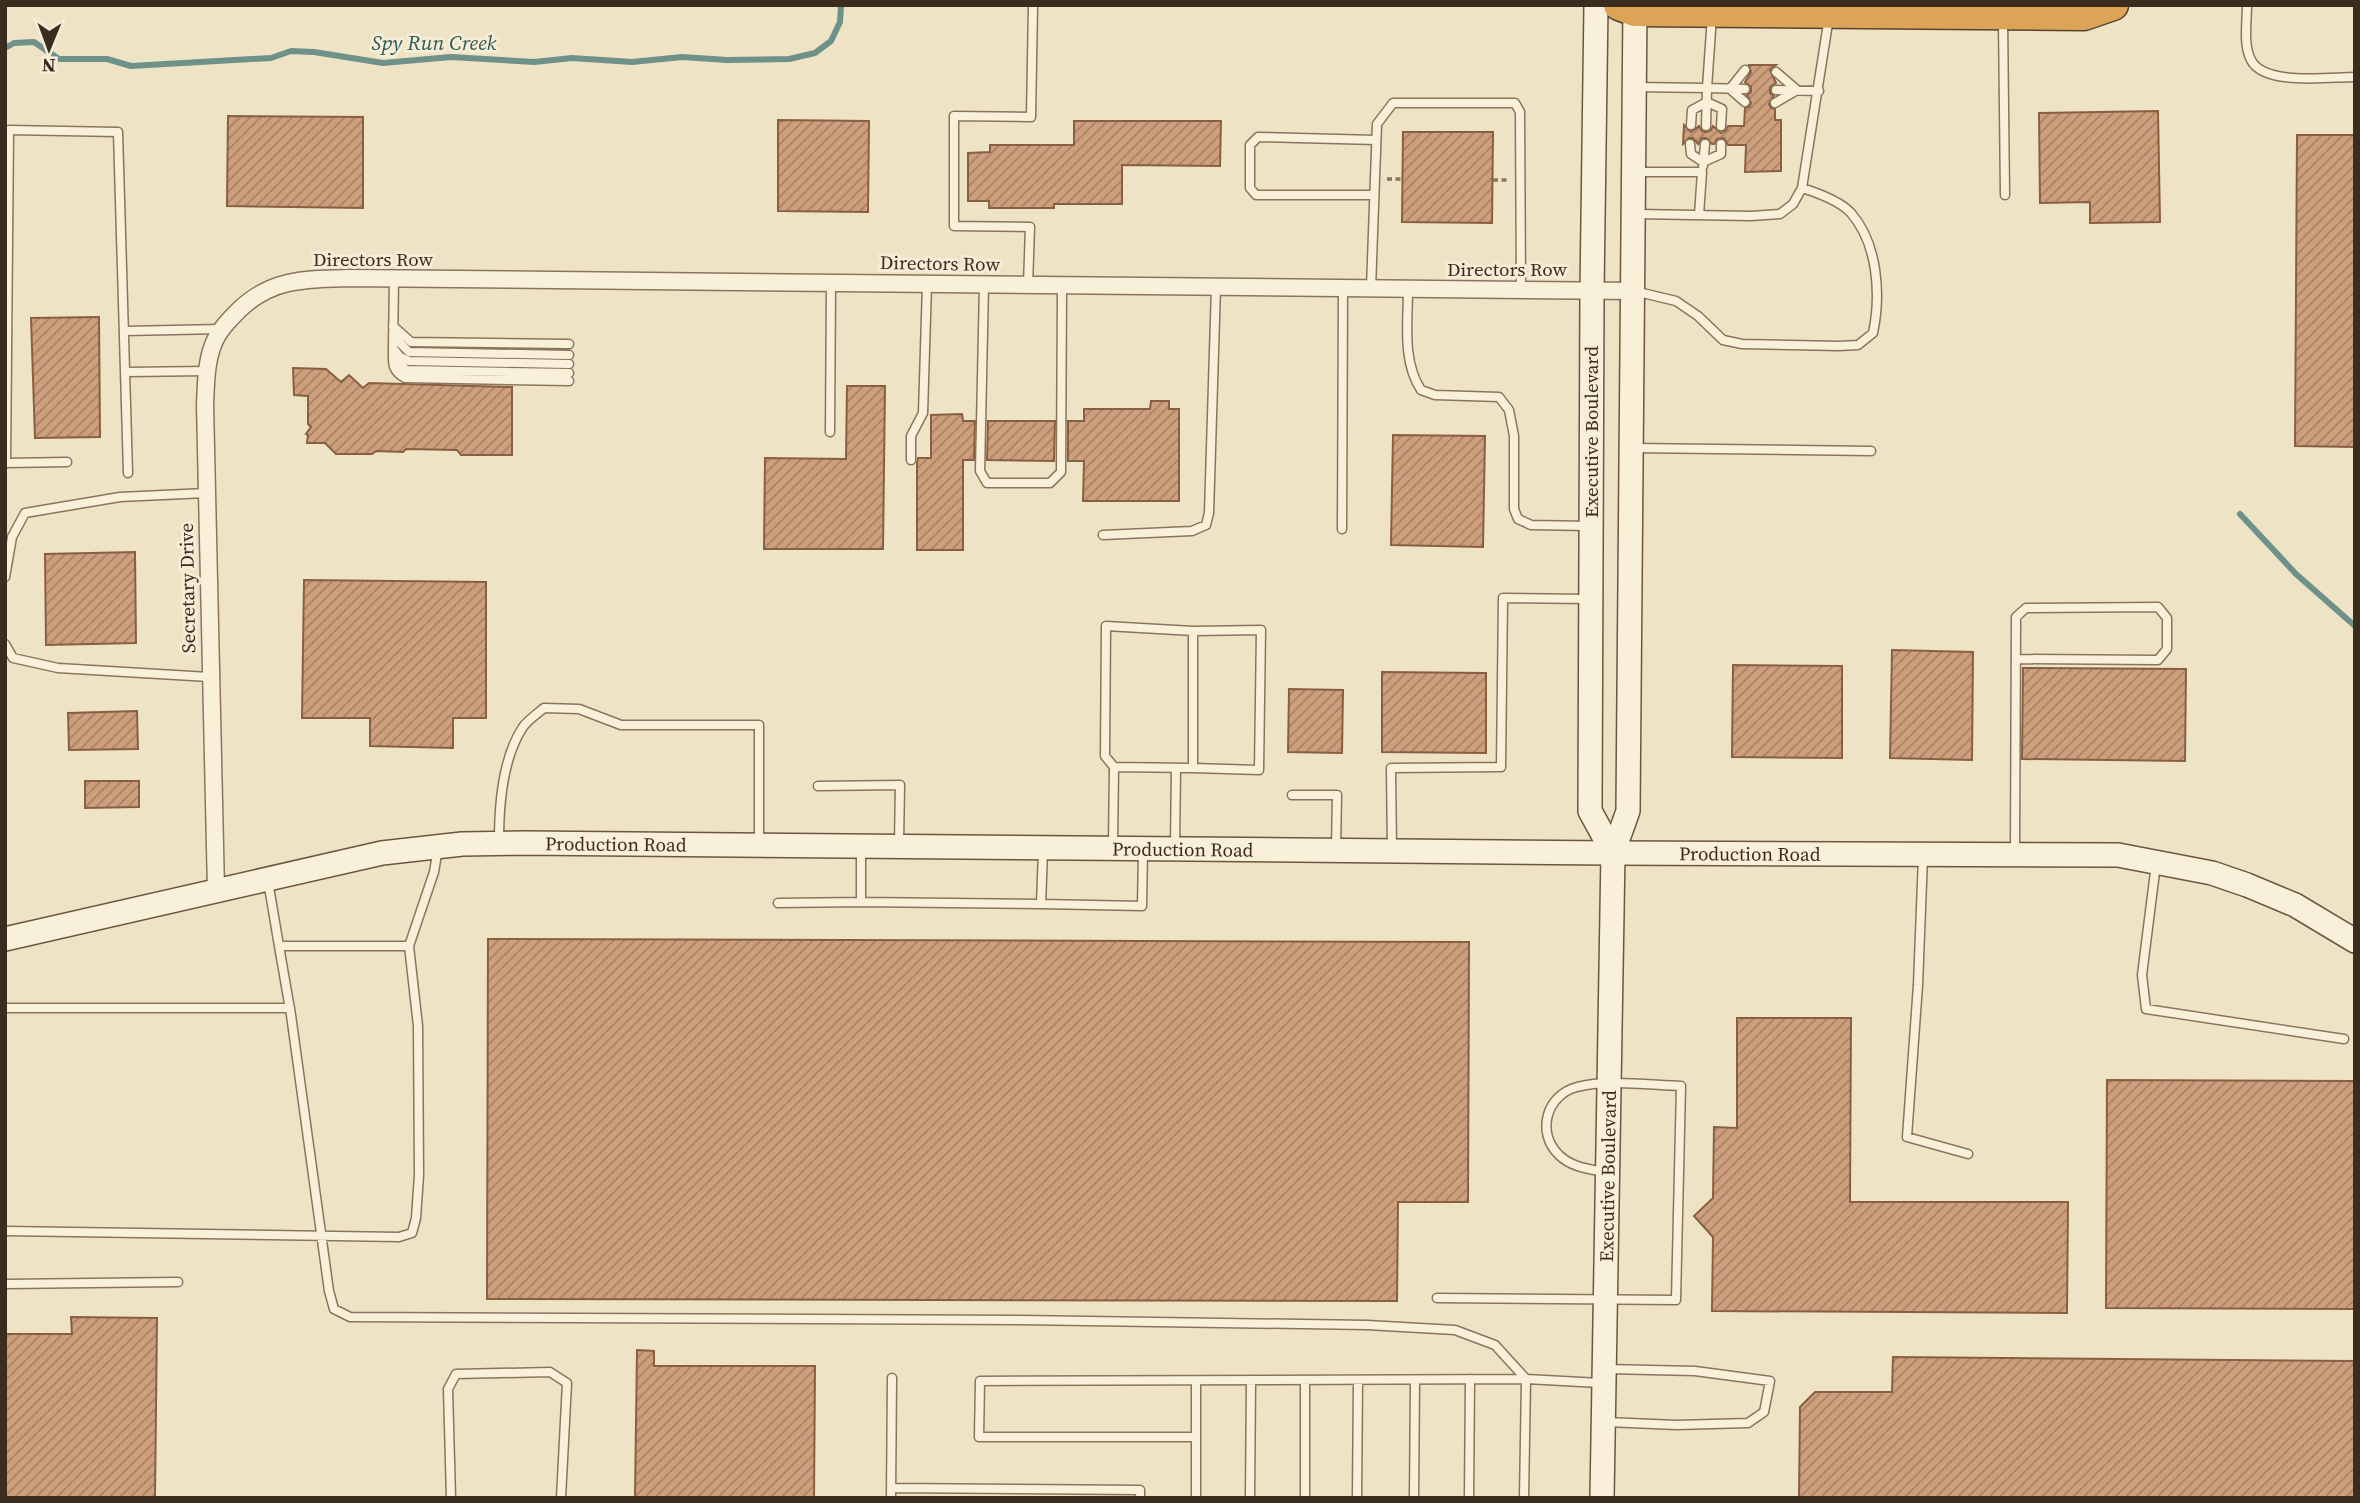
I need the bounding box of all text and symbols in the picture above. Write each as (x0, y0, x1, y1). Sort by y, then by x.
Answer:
north arrow (14, 14, 84, 84)
water label: Spy Run Creek (372, 28, 497, 57)
text: N (41, 53, 56, 79)
street label: Directors Row (313, 246, 434, 272)
street label: Directors Row (880, 249, 1001, 277)
street label: Directors Row (1447, 256, 1568, 282)
street label: Executive Boulevard (1578, 346, 1604, 518)
street label: Secretary Drive (173, 523, 201, 653)
street label: Production Road (545, 830, 687, 857)
street label: Production Road (1112, 835, 1254, 863)
street label: Production Road (1679, 840, 1821, 867)
street label: Executive Boulevard (1593, 1090, 1622, 1262)

